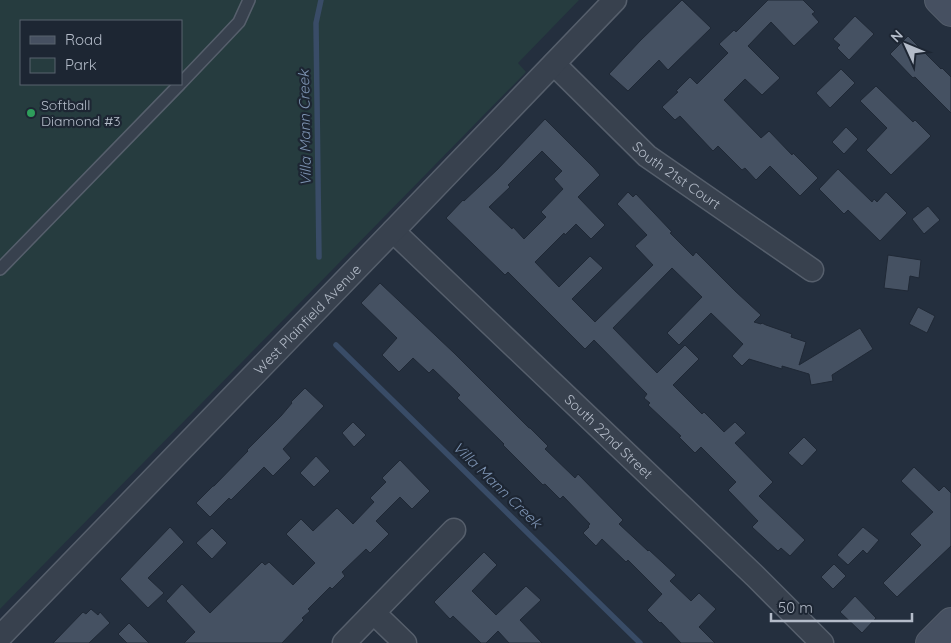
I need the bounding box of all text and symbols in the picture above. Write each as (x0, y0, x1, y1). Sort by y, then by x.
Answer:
legend (20, 20, 182, 85)
north arrow (881, 20, 931, 70)
text: N (887, 26, 907, 46)
text: Road (65, 30, 102, 49)
text: Park (65, 55, 97, 74)
water label: Villa Mann Creek (294, 68, 315, 186)
place label: Softball Diamond #3 (41, 96, 121, 130)
marker: Softball Diamond #3 (25, 107, 37, 119)
street label: South 21st Court (628, 138, 724, 213)
street label: West Plainfield Avenue (250, 260, 365, 378)
street label: South 22nd Street (561, 390, 657, 483)
water label: Villa Mann Creek (449, 437, 547, 533)
scale bar (771, 590, 912, 622)
text: 50 m (778, 598, 813, 617)

